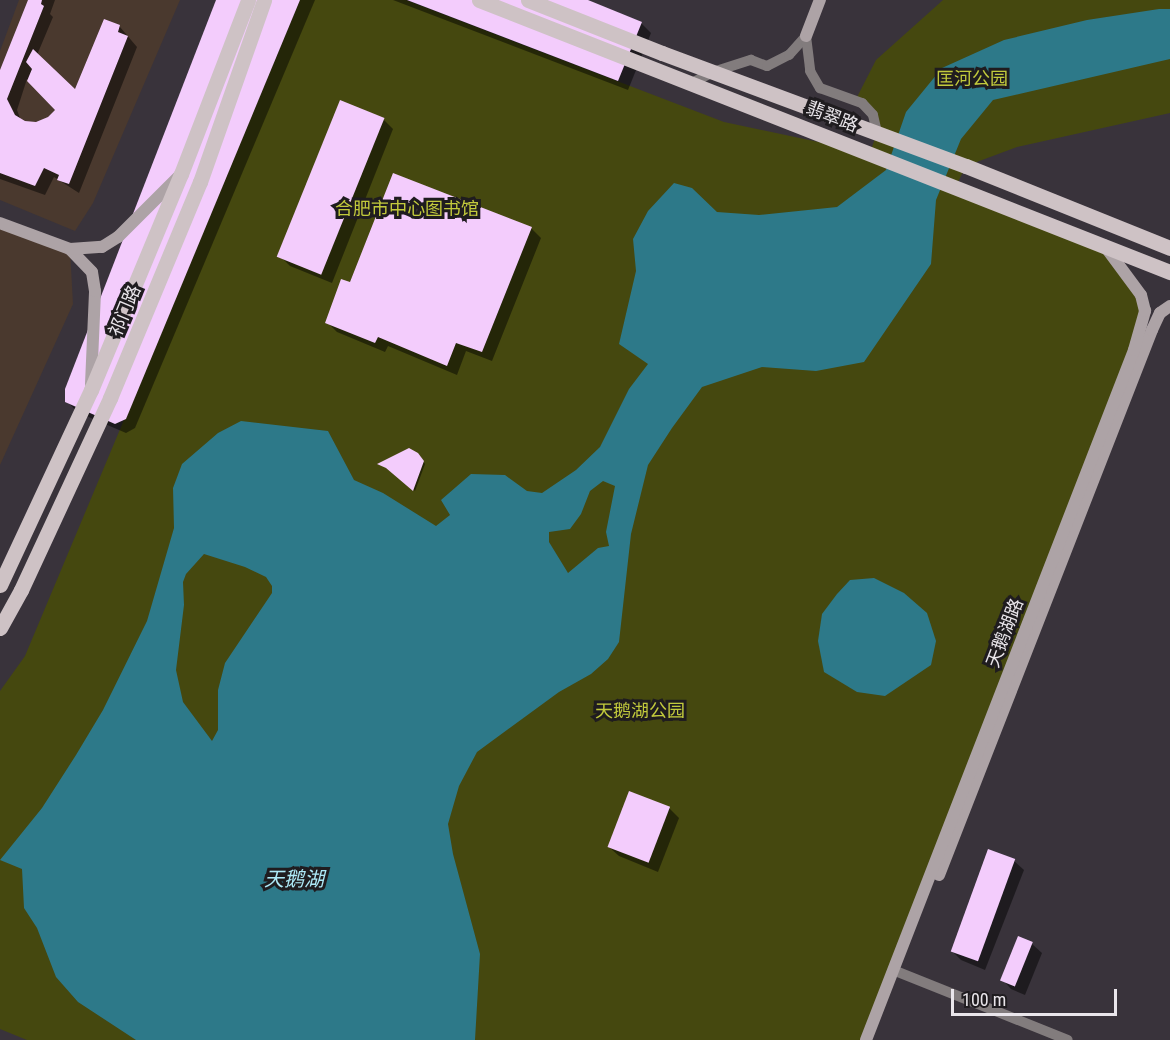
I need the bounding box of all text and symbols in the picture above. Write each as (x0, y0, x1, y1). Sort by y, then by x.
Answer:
park label: 匡河公园 (936, 68, 1008, 90)
street label: 翡翠路 (803, 97, 861, 137)
park label: 合肥市中心图书馆 (335, 198, 479, 220)
street label: 祁门路 (105, 282, 145, 340)
street label: 天鹅湖路 (982, 596, 1028, 670)
park label: 天鹅湖公园 (595, 700, 685, 722)
water label: 天鹅湖 (264, 867, 324, 891)
scale bar (954, 977, 1120, 1015)
text: 100 m (962, 989, 1006, 1010)

